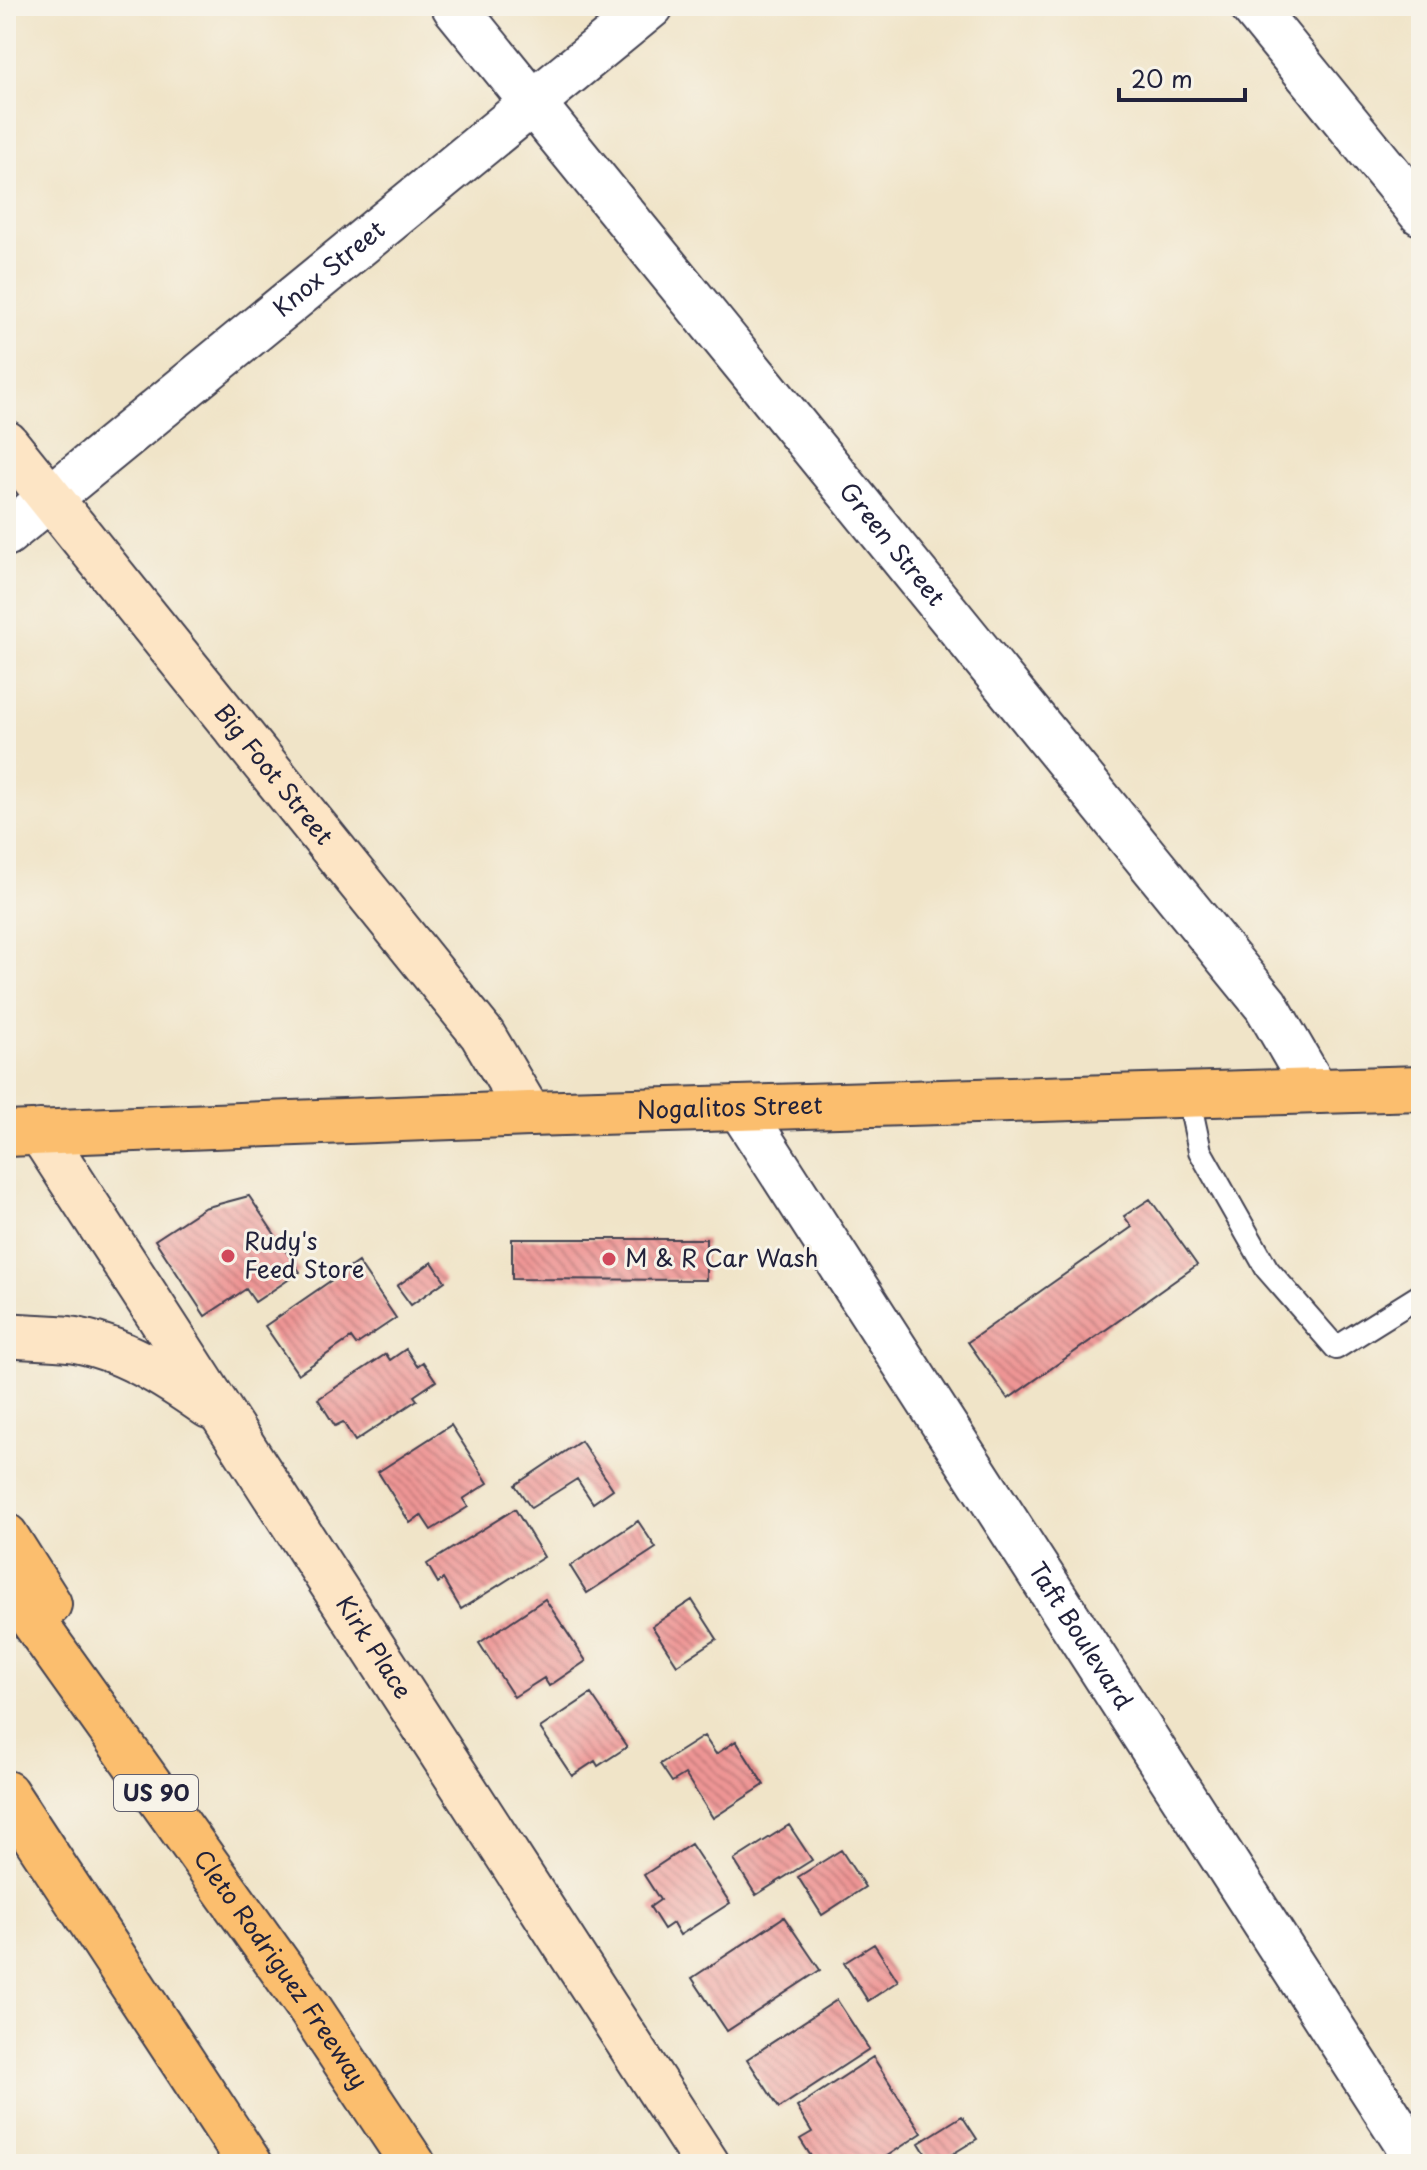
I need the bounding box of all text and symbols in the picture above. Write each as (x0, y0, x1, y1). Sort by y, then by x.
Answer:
scale bar (1119, 52, 1245, 102)
text: 20 m (1131, 60, 1193, 96)
street label: Knox Street (265, 211, 392, 324)
street label: Green Street (832, 474, 955, 613)
street label: Big Foot Street (207, 695, 343, 852)
street label: Nogalitos Street (636, 1085, 823, 1127)
place label: Rudy's Feed Store (244, 1222, 365, 1286)
place label: M & R Car Wash (625, 1239, 819, 1275)
marker: Rudy's Feed Store (219, 1247, 237, 1265)
marker: M & R Car Wash (600, 1250, 618, 1268)
street label: Taft Boulevard (1021, 1554, 1143, 1716)
street label: Kirk Place (328, 1588, 422, 1705)
road number: US 90 (114, 1775, 198, 1811)
street label: Cleto Rodriguez Freeway (186, 1841, 378, 2095)

